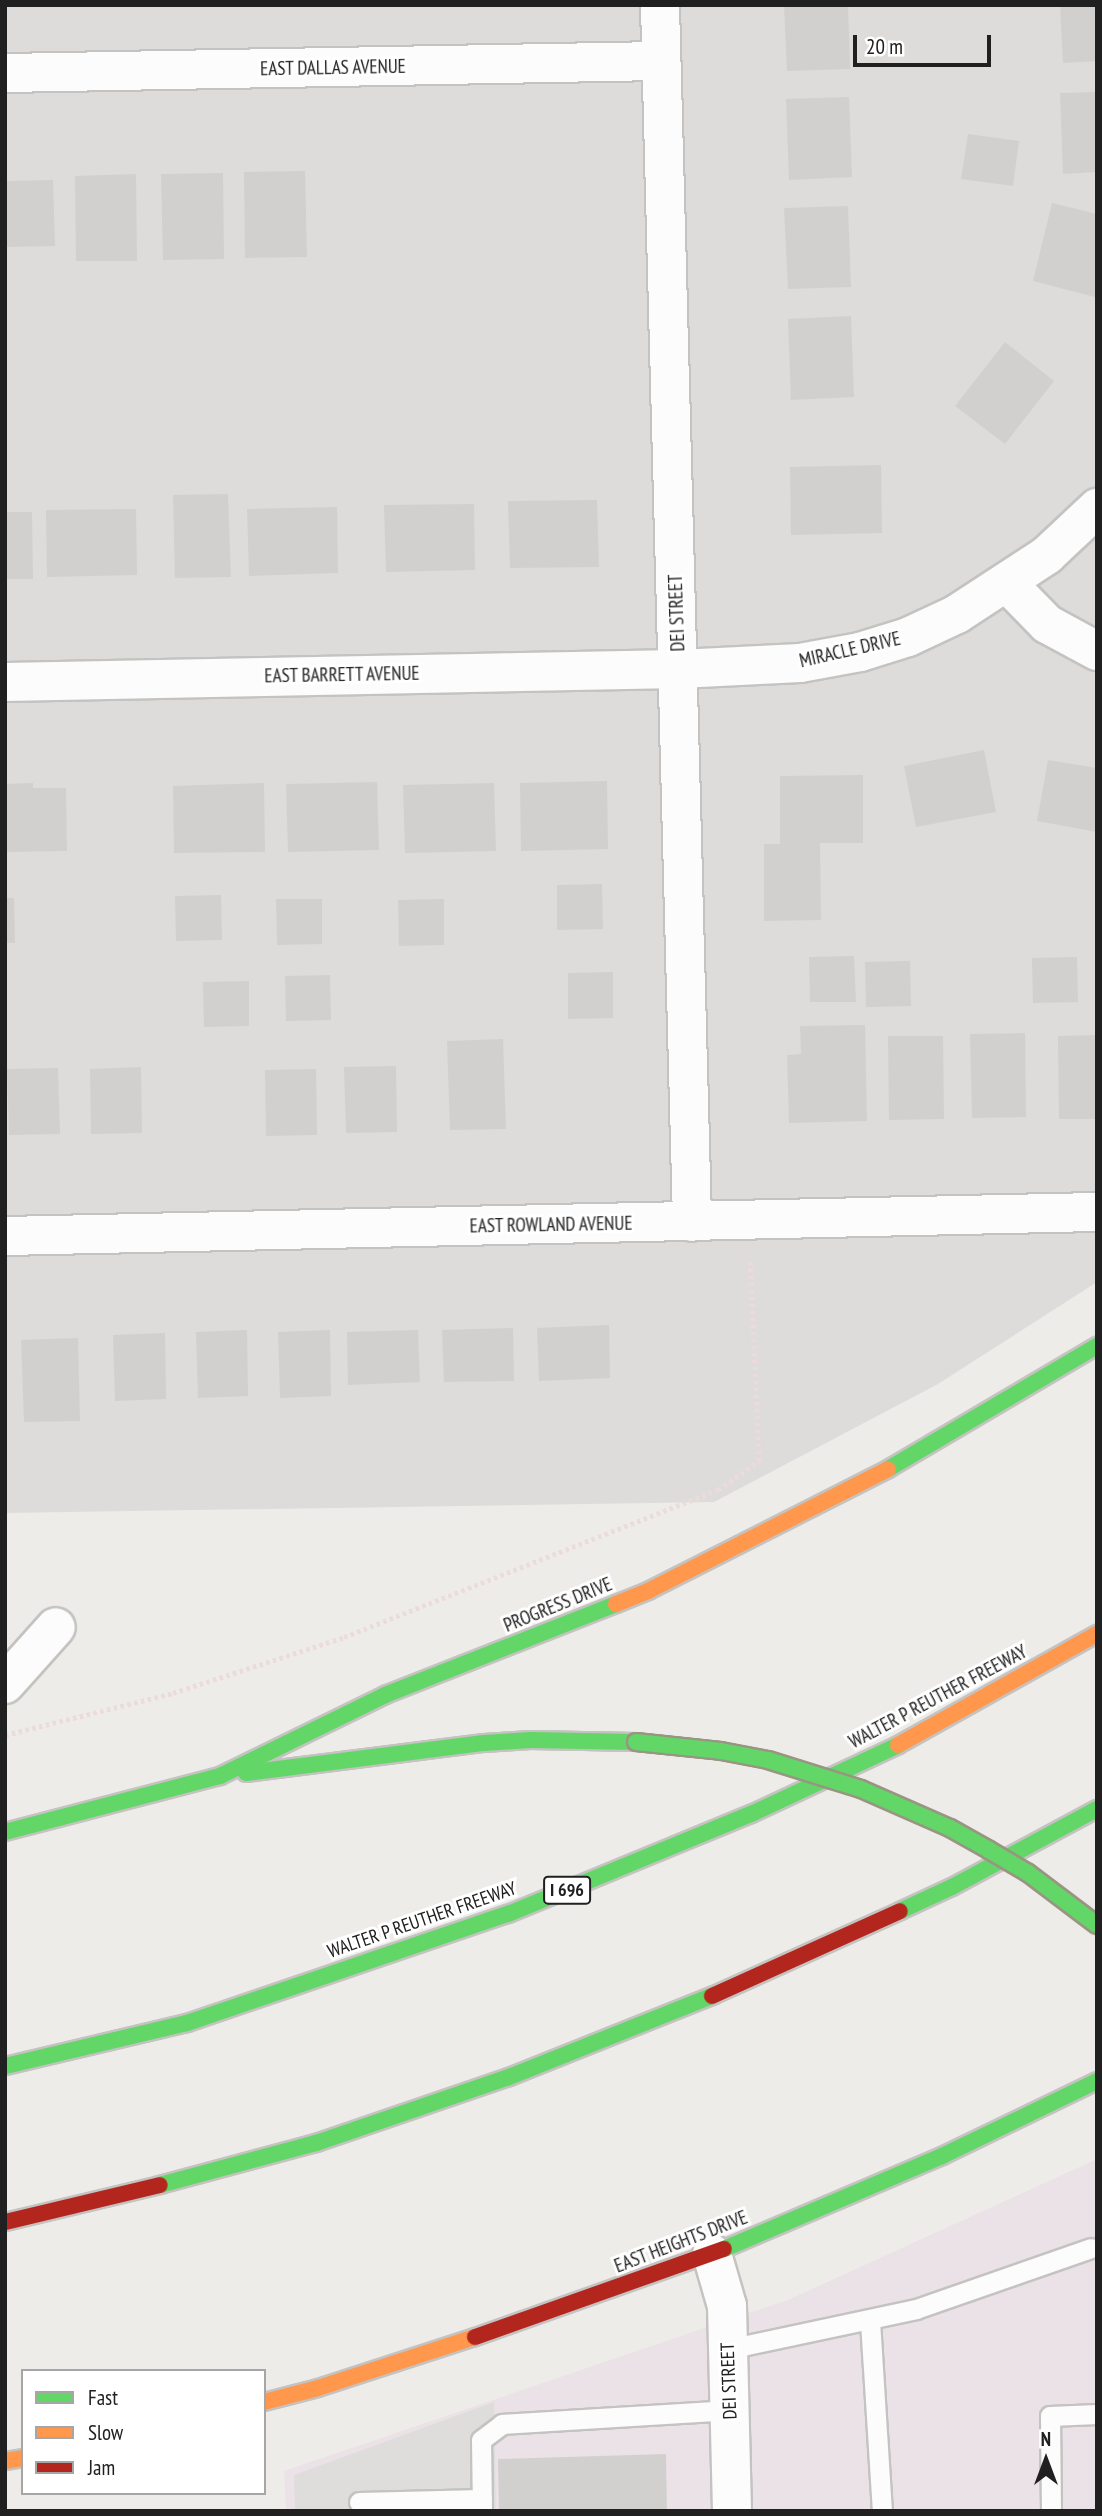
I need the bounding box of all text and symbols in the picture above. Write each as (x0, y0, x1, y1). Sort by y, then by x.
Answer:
scale bar (857, 21, 995, 65)
text: 20 m (866, 33, 903, 60)
street label: EAST DALLAS AVENUE (259, 55, 407, 81)
street label: DEI STREET (664, 574, 690, 652)
street label: MIRACLE DRIVE (797, 627, 903, 673)
street label: EAST BARRETT AVENUE (263, 662, 421, 688)
street label: EAST ROWLAND AVENUE (469, 1212, 633, 1238)
street label: PROGRESS DRIVE (500, 1573, 616, 1637)
street label: WALTER P REUTHER FREEWAY (845, 1640, 1031, 1754)
road number: I 696 (542, 1876, 592, 1904)
street label: WALTER P REUTHER FREEWAY (324, 1877, 520, 1963)
street label: EAST HEIGHTS DRIVE (611, 2206, 751, 2278)
street label: DEI STREET (716, 2342, 742, 2420)
legend (21, 2369, 266, 2495)
text: Fast (88, 2384, 118, 2411)
text: Slow (88, 2419, 123, 2446)
north arrow (1011, 2425, 1081, 2495)
text: N (1041, 2427, 1051, 2451)
text: Jam (88, 2454, 115, 2481)

